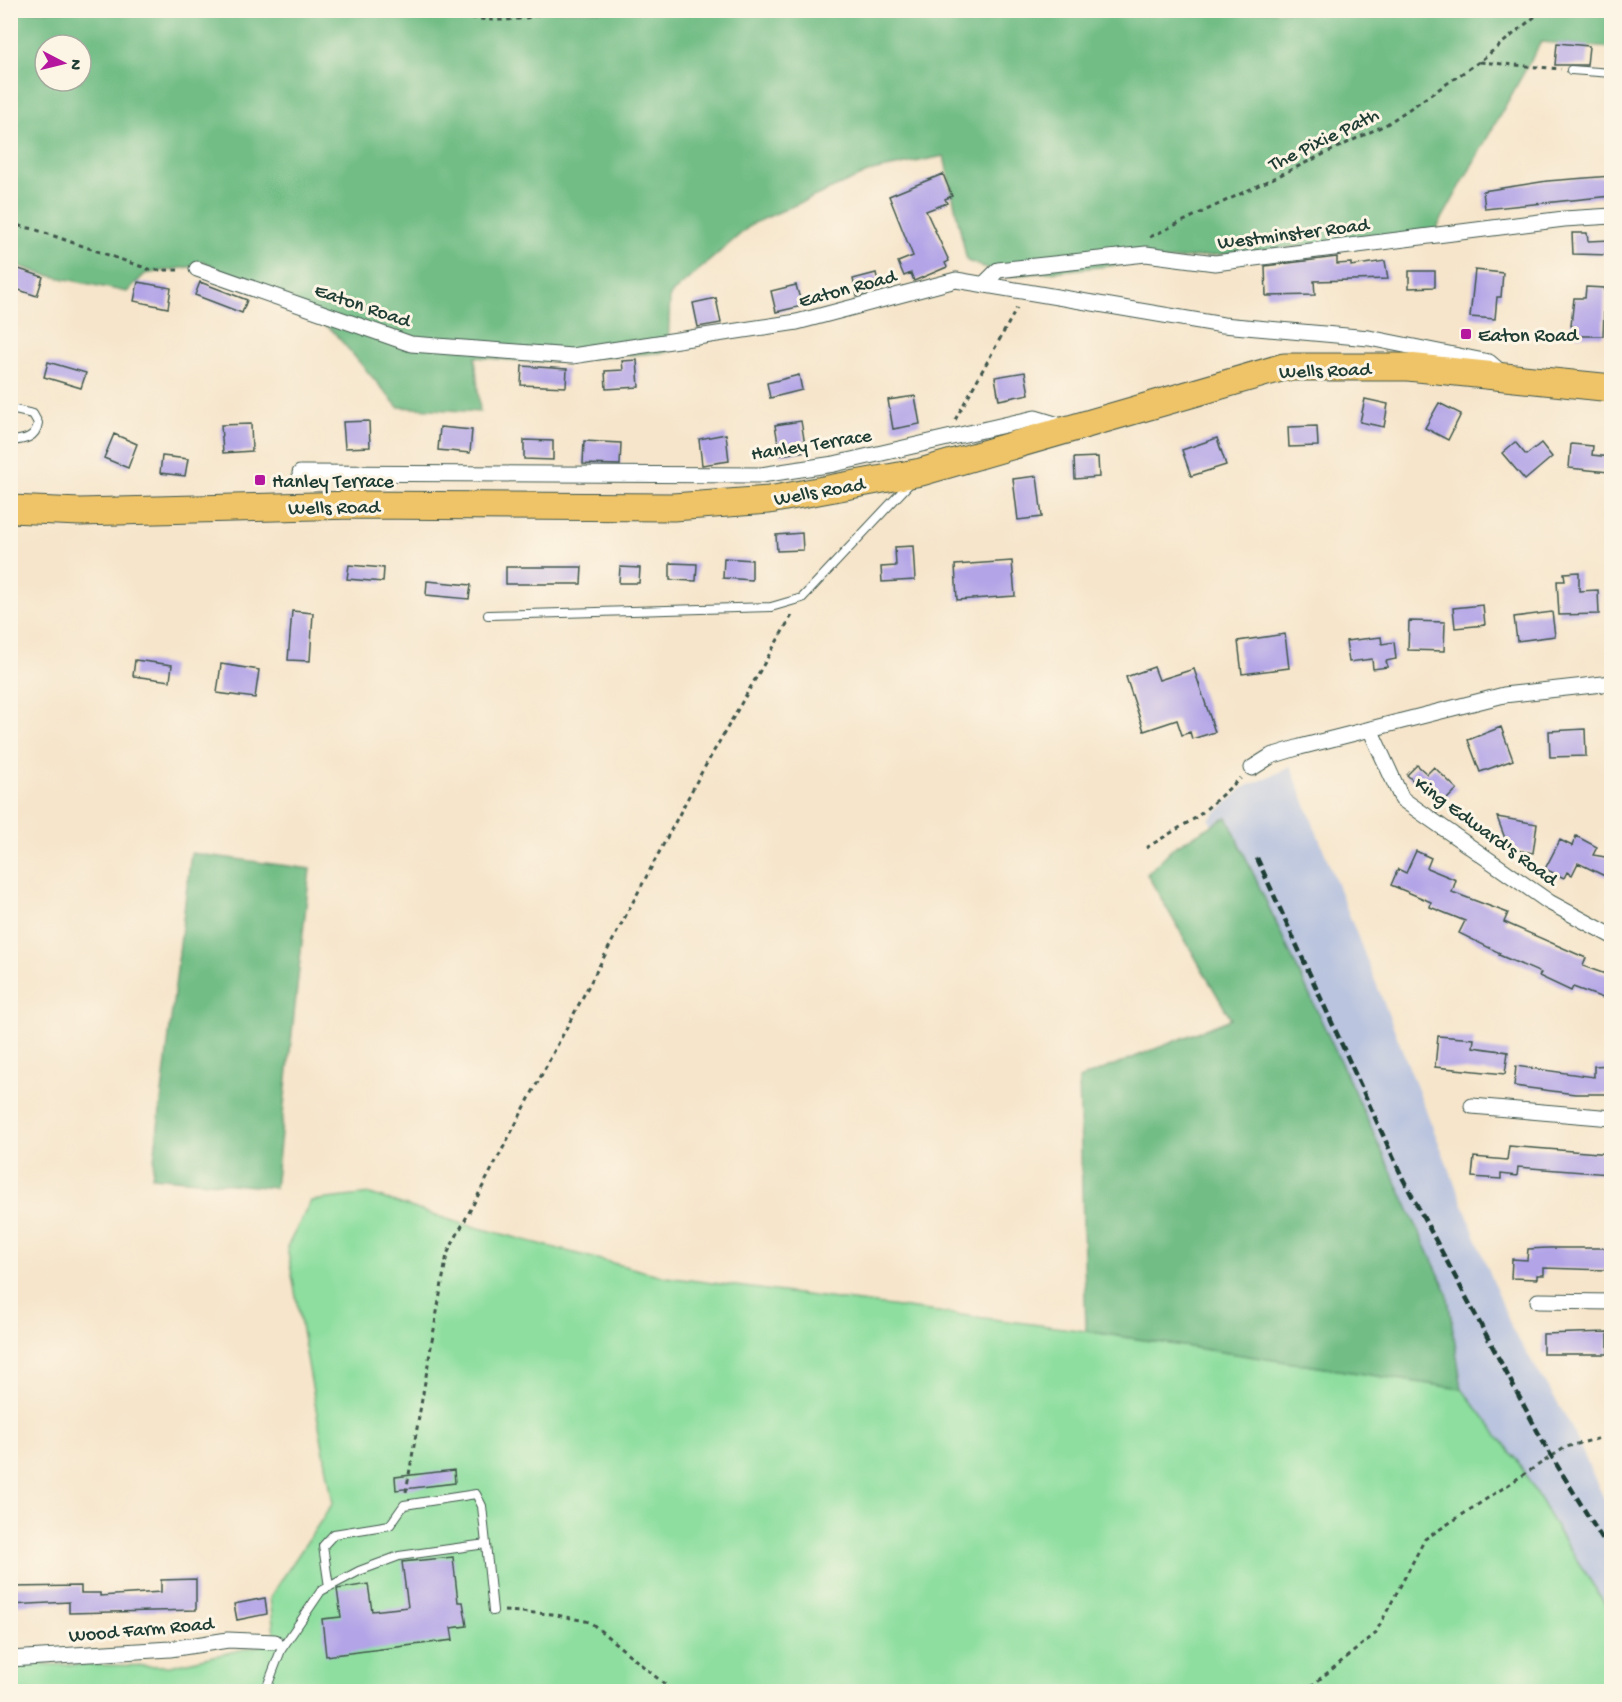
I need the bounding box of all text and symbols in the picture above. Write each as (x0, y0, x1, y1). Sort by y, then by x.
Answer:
north arrow (33, 33, 93, 93)
text: N (64, 58, 84, 71)
street label: The Pixie Path (1265, 104, 1384, 178)
street label: Westminster Road (1216, 215, 1373, 256)
street label: Eaton Road (797, 266, 901, 314)
street label: Eaton Road (311, 280, 415, 335)
place label: Eaton Road (1478, 326, 1580, 349)
marker: Eaton Road (1459, 327, 1473, 341)
street label: Wells Road (1279, 359, 1374, 386)
street label: Hanley Terrace (750, 425, 874, 467)
place label: Hanley Terrace (272, 472, 394, 495)
marker: Hanley Terrace (253, 473, 267, 487)
street label: Wells Road (772, 474, 869, 513)
street label: Wells Road (288, 497, 382, 522)
street label: King Edward's Road (1409, 773, 1563, 894)
street label: Wood Farm Road (68, 1614, 217, 1649)

